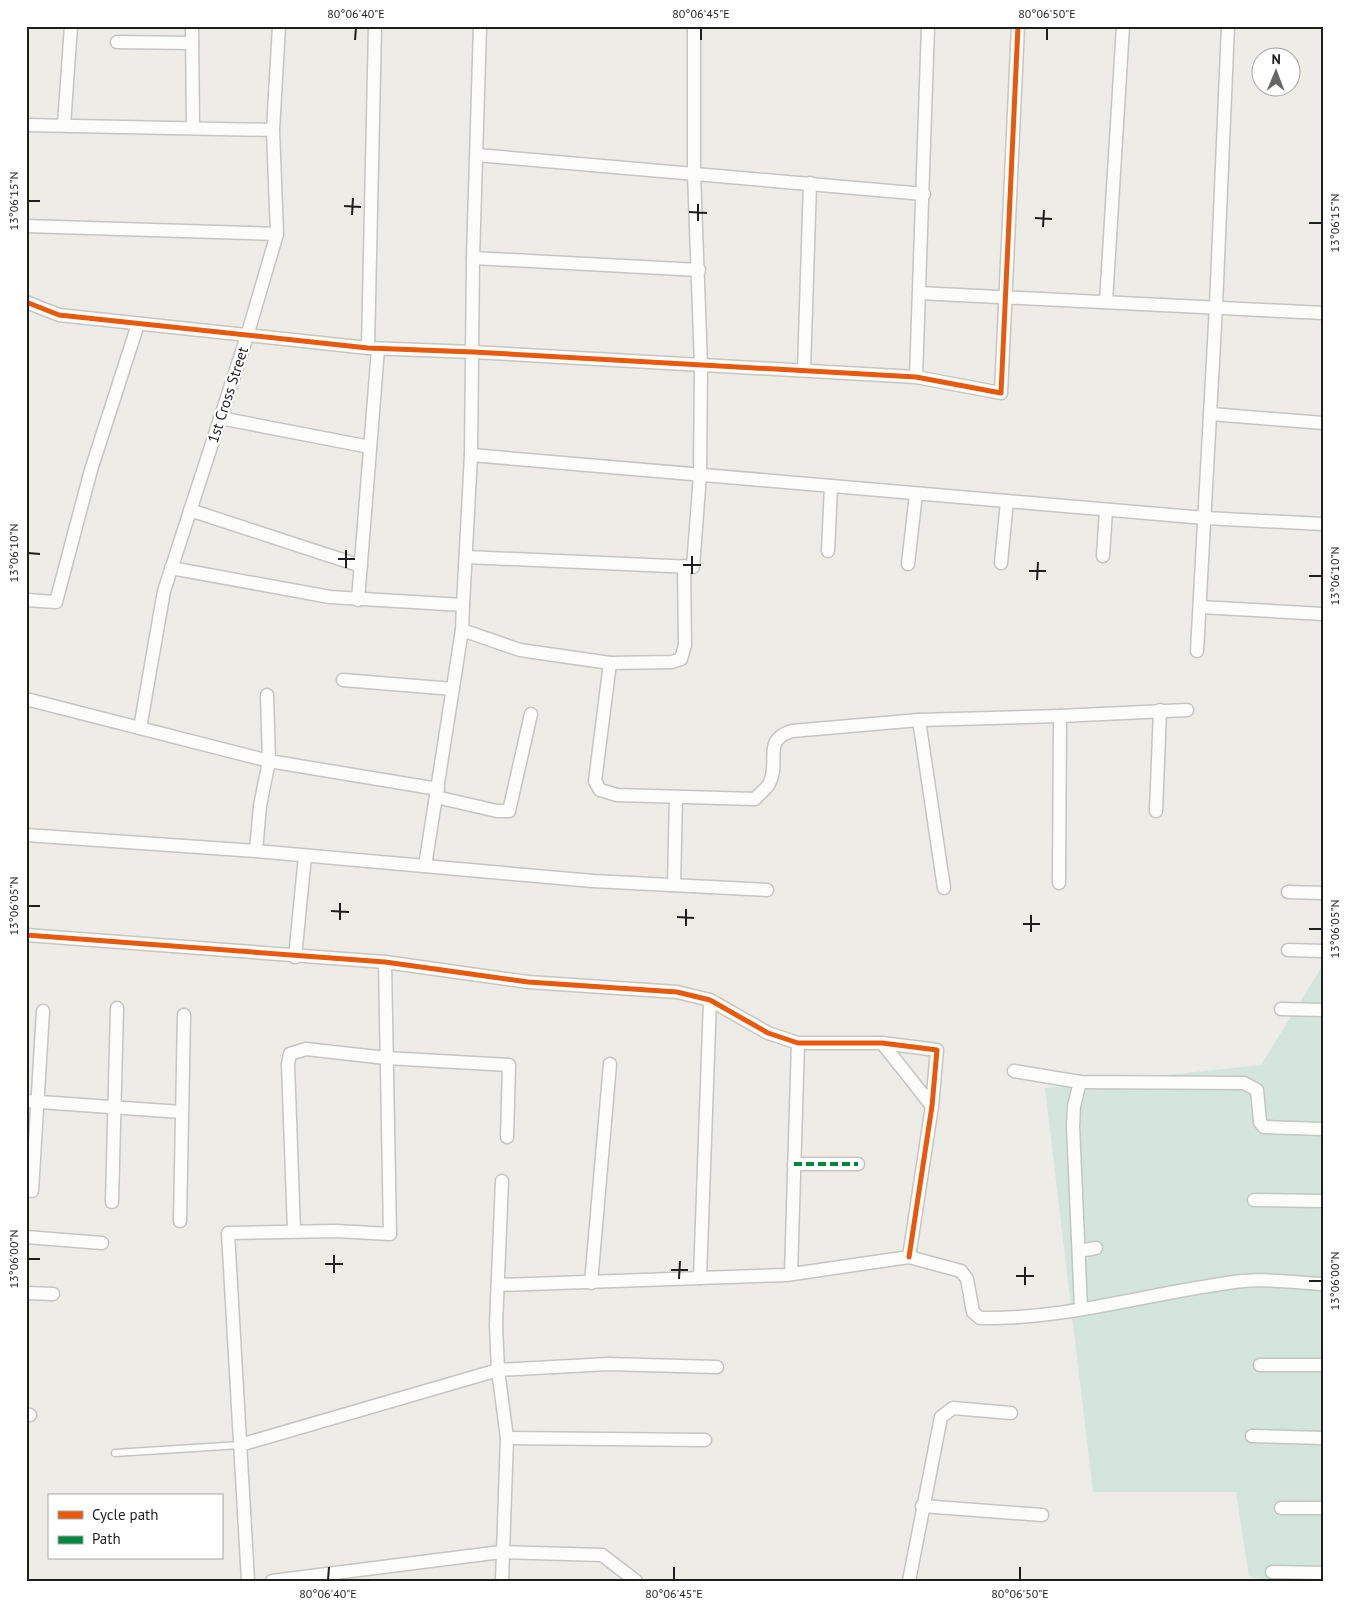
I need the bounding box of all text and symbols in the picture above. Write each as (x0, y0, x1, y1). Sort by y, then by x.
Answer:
text: 80°06'40"E (327, 6, 385, 21)
text: 80°06'45"E (672, 6, 730, 21)
text: 80°06'50"E (1018, 6, 1076, 21)
north arrow (1252, 48, 1302, 98)
text: N (1271, 50, 1281, 68)
text: 13°06'15"N (6, 171, 21, 231)
text: 13°06'15"N (1327, 193, 1342, 253)
street label: 1st Cross Street (203, 344, 252, 445)
text: 13°06'10"N (6, 523, 21, 583)
text: 13°06'10"N (1327, 546, 1342, 606)
text: 13°06'05"N (6, 876, 21, 936)
text: 13°06'05"N (1327, 899, 1342, 959)
text: 13°06'00"N (6, 1229, 21, 1289)
text: 13°06'00"N (1327, 1251, 1342, 1311)
legend (48, 1494, 222, 1560)
text: Cycle path (92, 1505, 158, 1524)
text: Path (92, 1529, 121, 1548)
text: 80°06'40"E (299, 1586, 357, 1601)
text: 80°06'45"E (645, 1586, 703, 1601)
text: 80°06'50"E (991, 1586, 1049, 1601)

